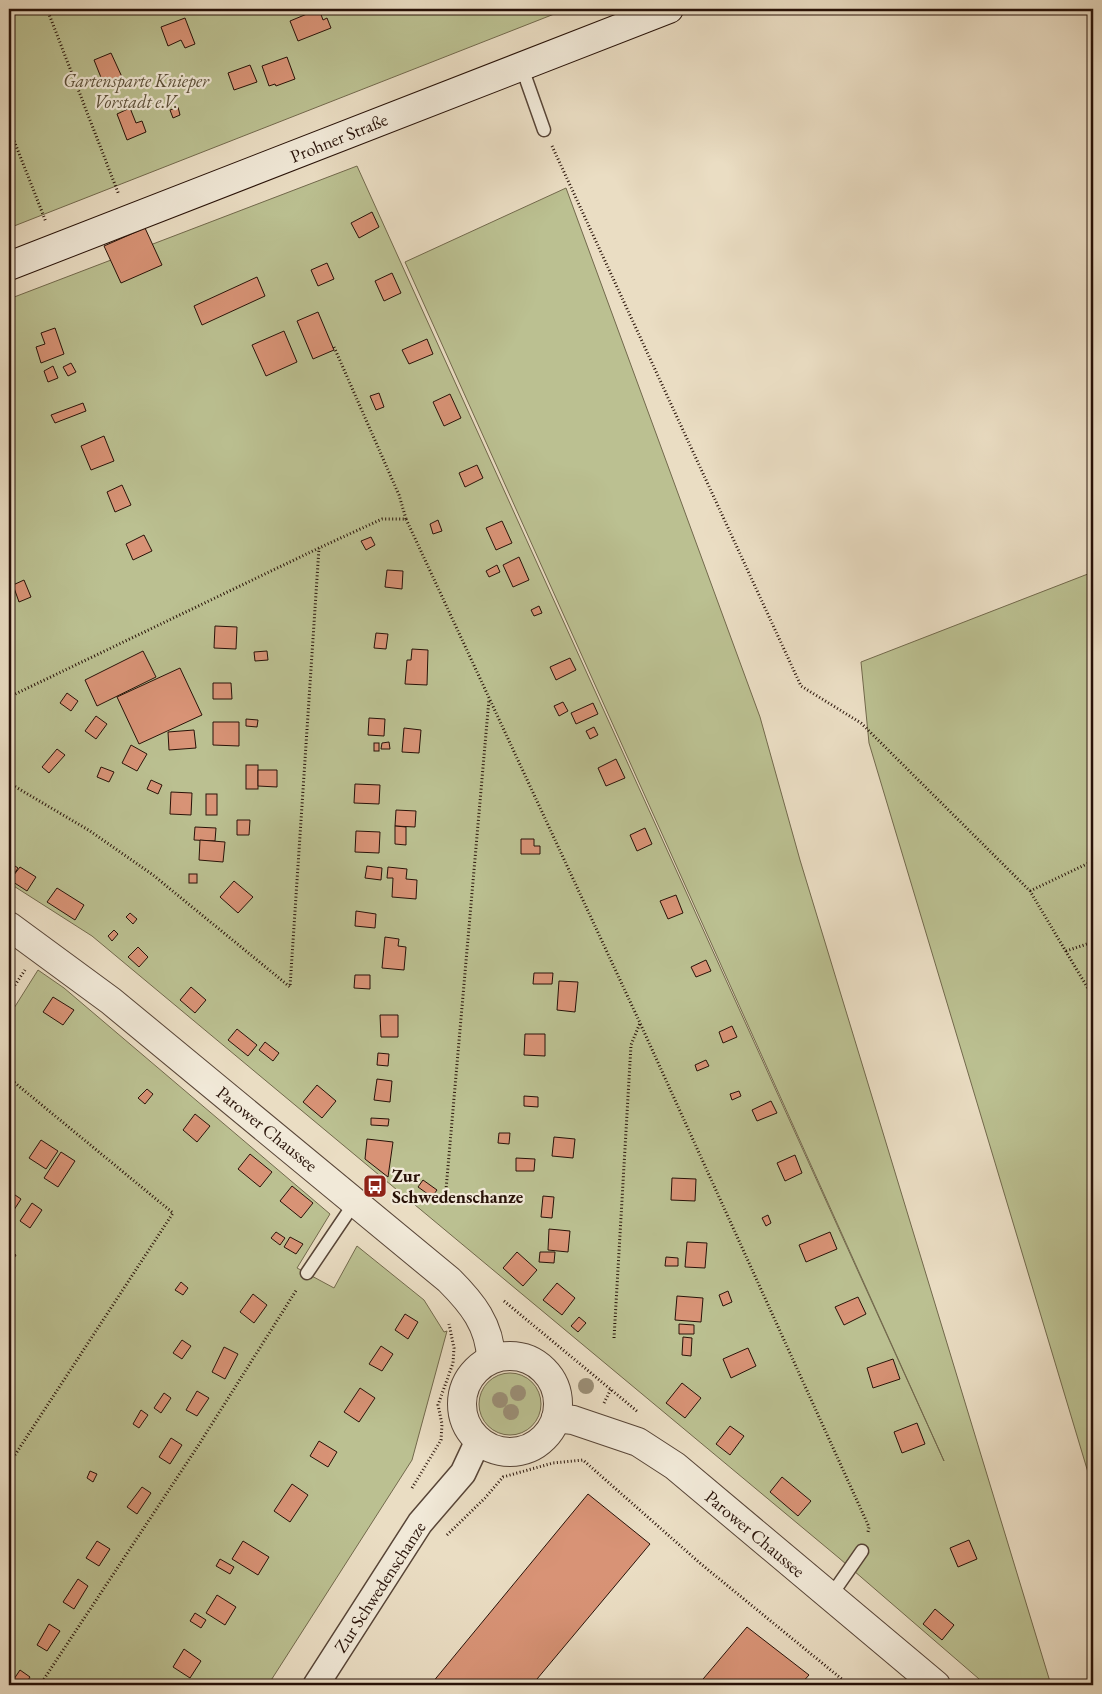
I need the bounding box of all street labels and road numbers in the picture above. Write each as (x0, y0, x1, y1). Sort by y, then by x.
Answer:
street label: Prohner Straße (287, 108, 391, 168)
street label: Parower Chaussee (212, 1081, 323, 1176)
street label: Parower Chaussee (701, 1485, 810, 1582)
street label: Zur Schwedenschanze (329, 1517, 431, 1657)

